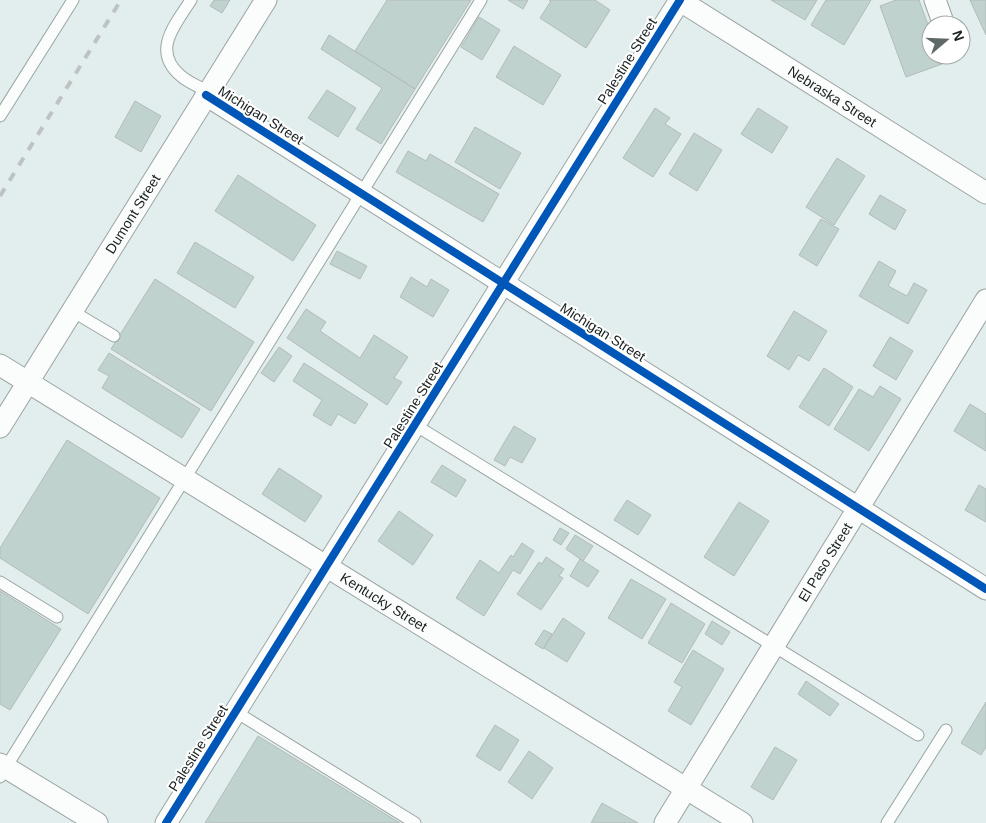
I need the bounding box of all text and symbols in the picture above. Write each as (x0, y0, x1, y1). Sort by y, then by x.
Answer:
street label: Palestine Street (594, 15, 660, 107)
north arrow (921, 15, 971, 65)
text: N (949, 28, 968, 43)
street label: Nebraska Street (785, 63, 879, 130)
street label: Michigan Street (216, 82, 307, 148)
street label: Dumont Street (102, 171, 163, 257)
street label: Michigan Street (558, 299, 649, 365)
street label: Palestine Street (380, 359, 446, 451)
street label: El Paso Street (795, 520, 855, 605)
street label: Kentucky Street (337, 569, 430, 635)
street label: Palestine Street (165, 702, 231, 794)

